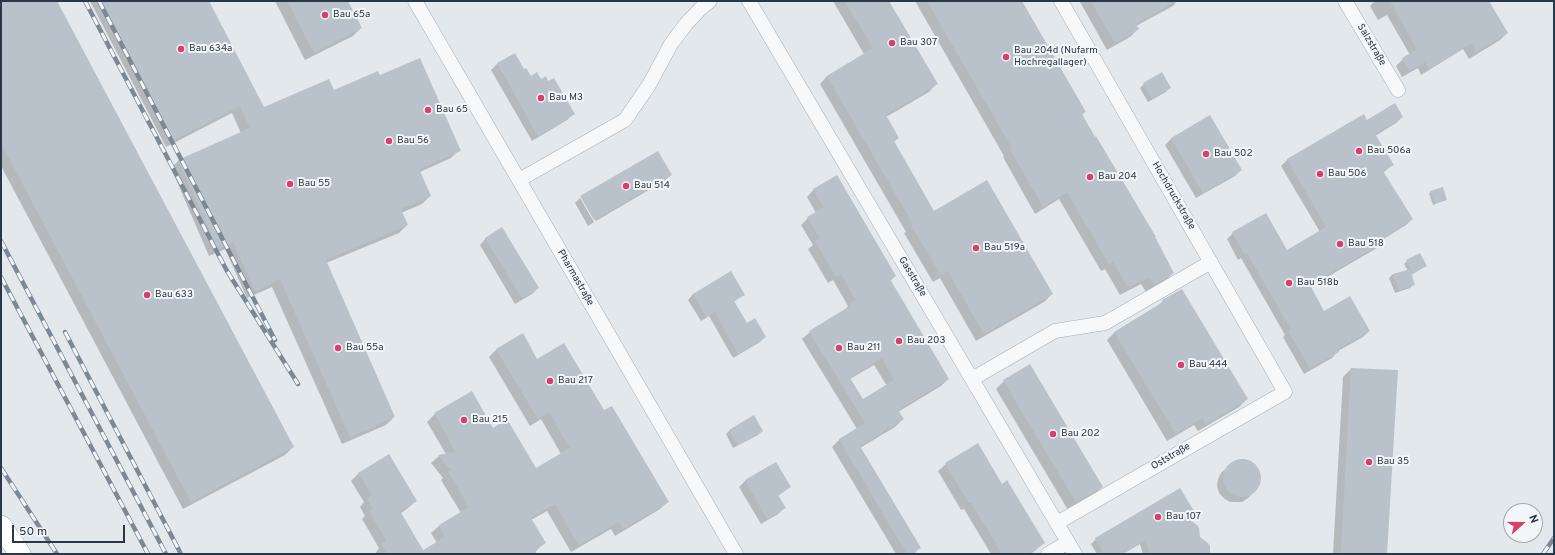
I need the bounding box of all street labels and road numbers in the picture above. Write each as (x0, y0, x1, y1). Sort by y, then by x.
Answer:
street label: Salzstraße (1354, 22, 1388, 68)
street label: Hochdruckstraße (1149, 160, 1197, 232)
street label: Pharmastraße (554, 248, 596, 308)
street label: Gasstraße (895, 255, 929, 299)
street label: Oststraße (1149, 441, 1193, 473)

